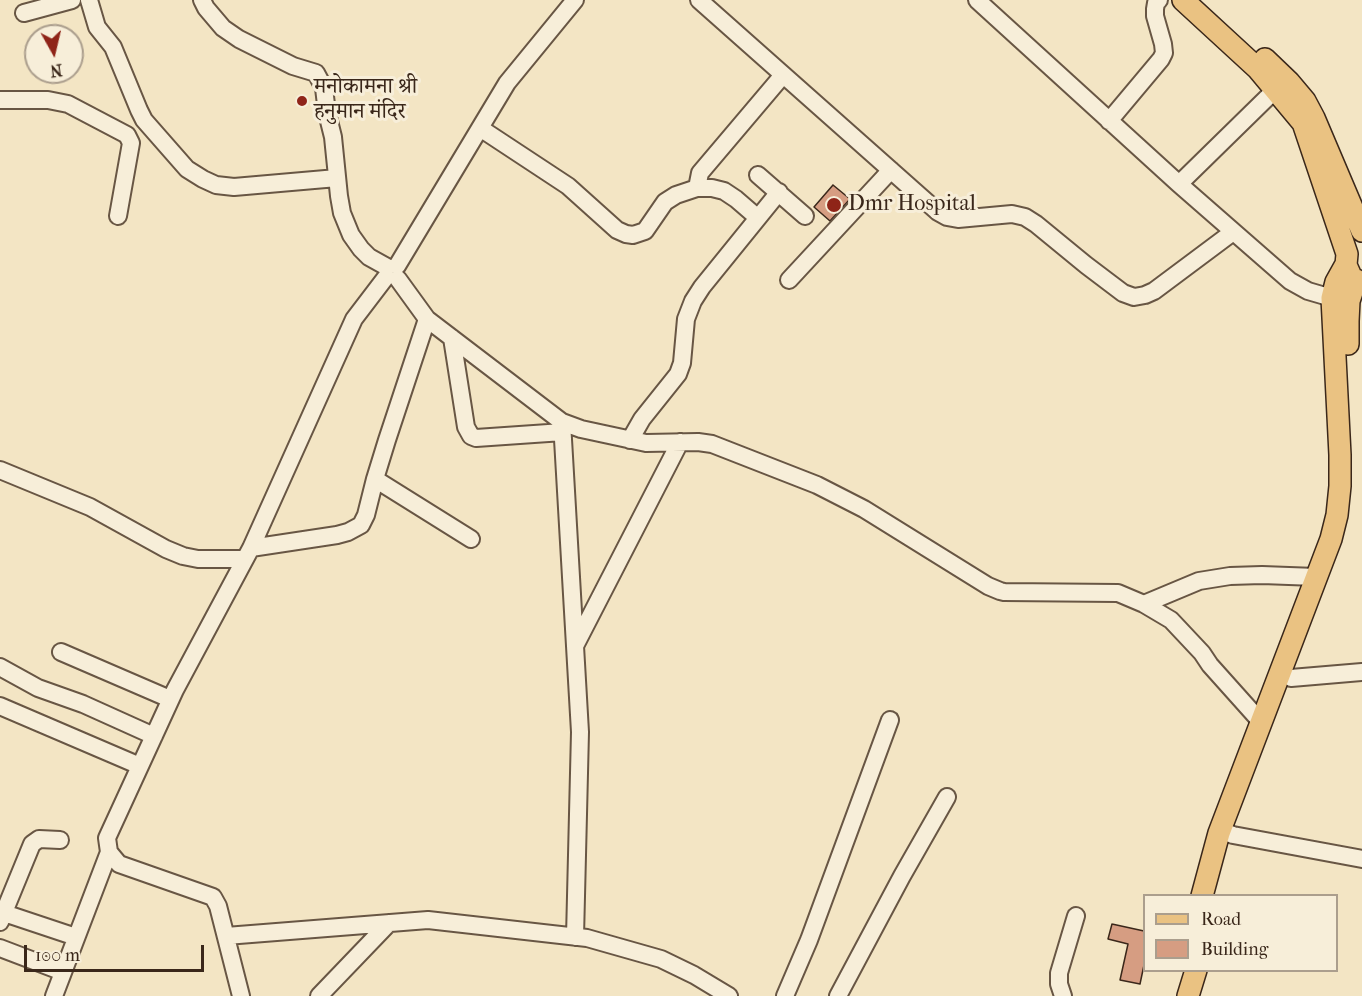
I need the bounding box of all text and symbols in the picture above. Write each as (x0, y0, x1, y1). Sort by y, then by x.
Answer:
north arrow (24, 24, 84, 84)
text: N (49, 60, 64, 81)
place label: मनोकामना श्री हनुमान मंदिर (314, 75, 417, 126)
marker: मनोकामना श्री हनुमान मंदिर (295, 94, 309, 108)
place label: Dmr Hospital (848, 192, 976, 218)
marker: Dmr Hospital (825, 196, 843, 214)
legend (1143, 894, 1338, 972)
text: Road (1201, 909, 1241, 930)
scale bar (27, 933, 207, 971)
text: Building (1201, 939, 1268, 960)
text: 100 m (35, 945, 80, 966)

